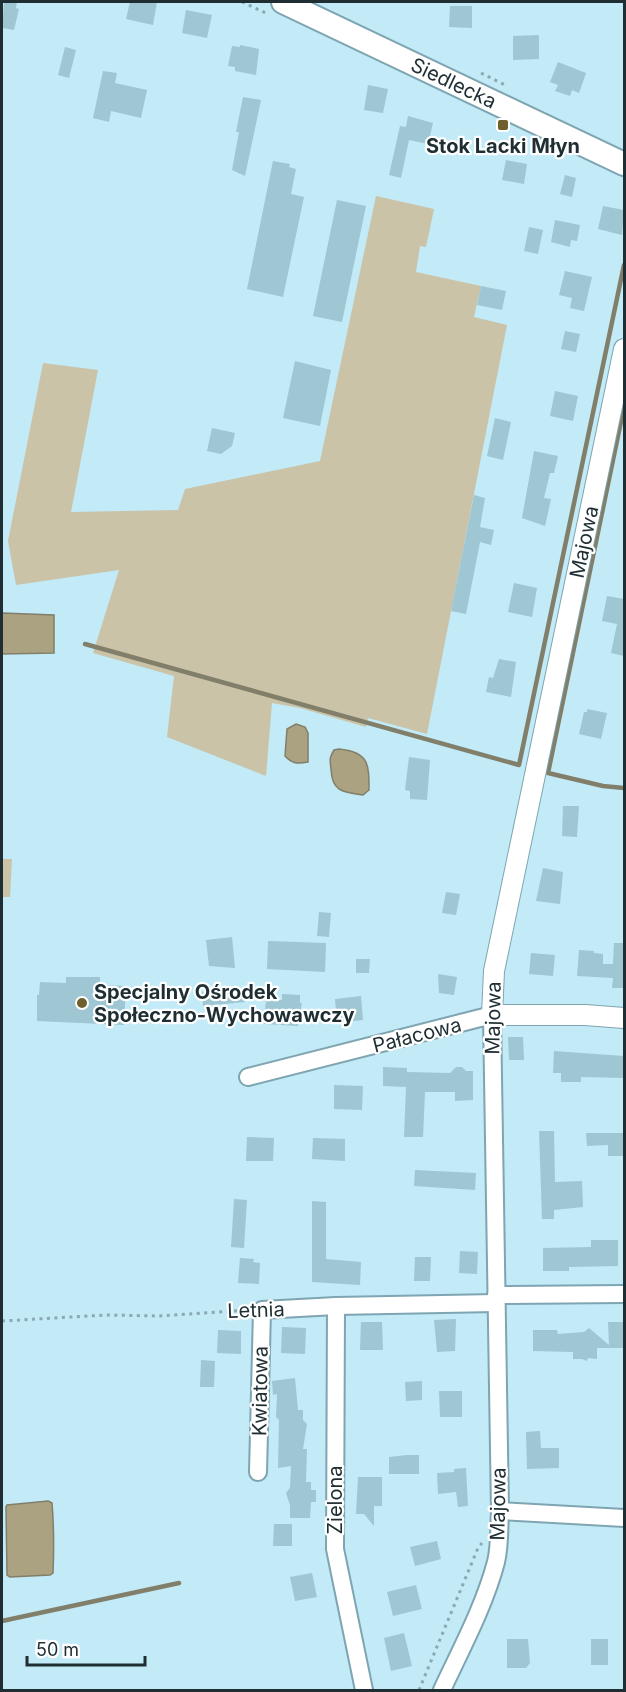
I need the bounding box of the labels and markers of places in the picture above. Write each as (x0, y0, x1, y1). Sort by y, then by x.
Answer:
marker: Stok Lacki Młyn (496, 118, 510, 132)
place label: Stok Lacki Młyn (426, 134, 580, 158)
place label: Specjalny Ośrodek Społeczno-Wychowawczy (94, 980, 355, 1027)
marker: Specjalny Ośrodek Społeczno-Wychowawczy (75, 996, 89, 1010)

